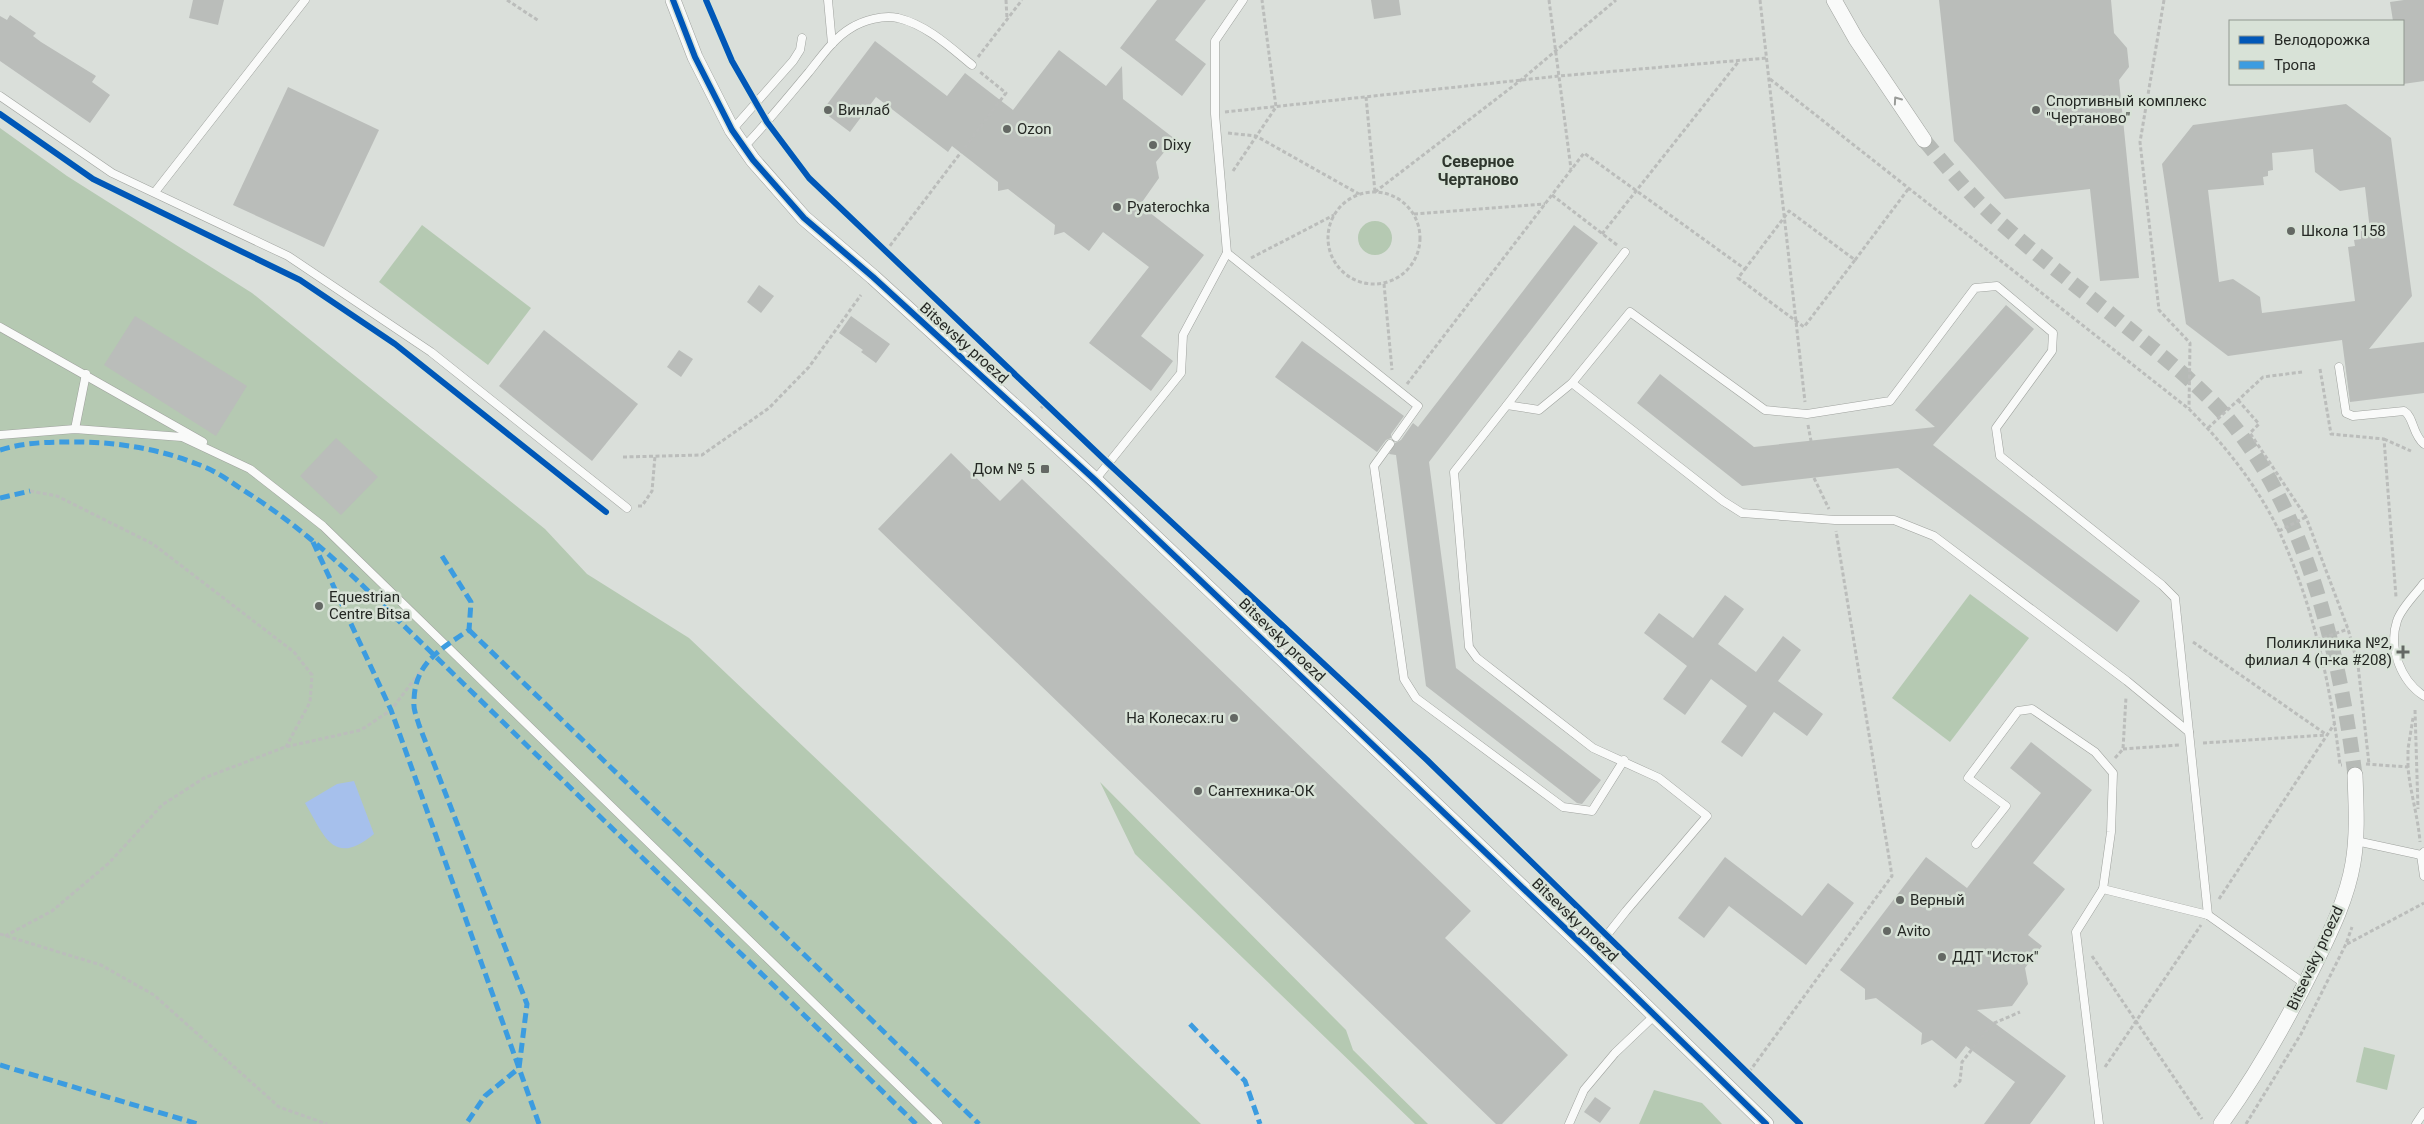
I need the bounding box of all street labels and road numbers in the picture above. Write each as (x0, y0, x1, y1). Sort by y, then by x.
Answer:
street label: Bitsevsky proezd (916, 299, 1012, 387)
street label: Bitsevsky proezd (1235, 594, 1329, 686)
street label: Bitsevsky proezd (1528, 874, 1622, 966)
street label: Bitsevsky proezd (2283, 903, 2347, 1013)

